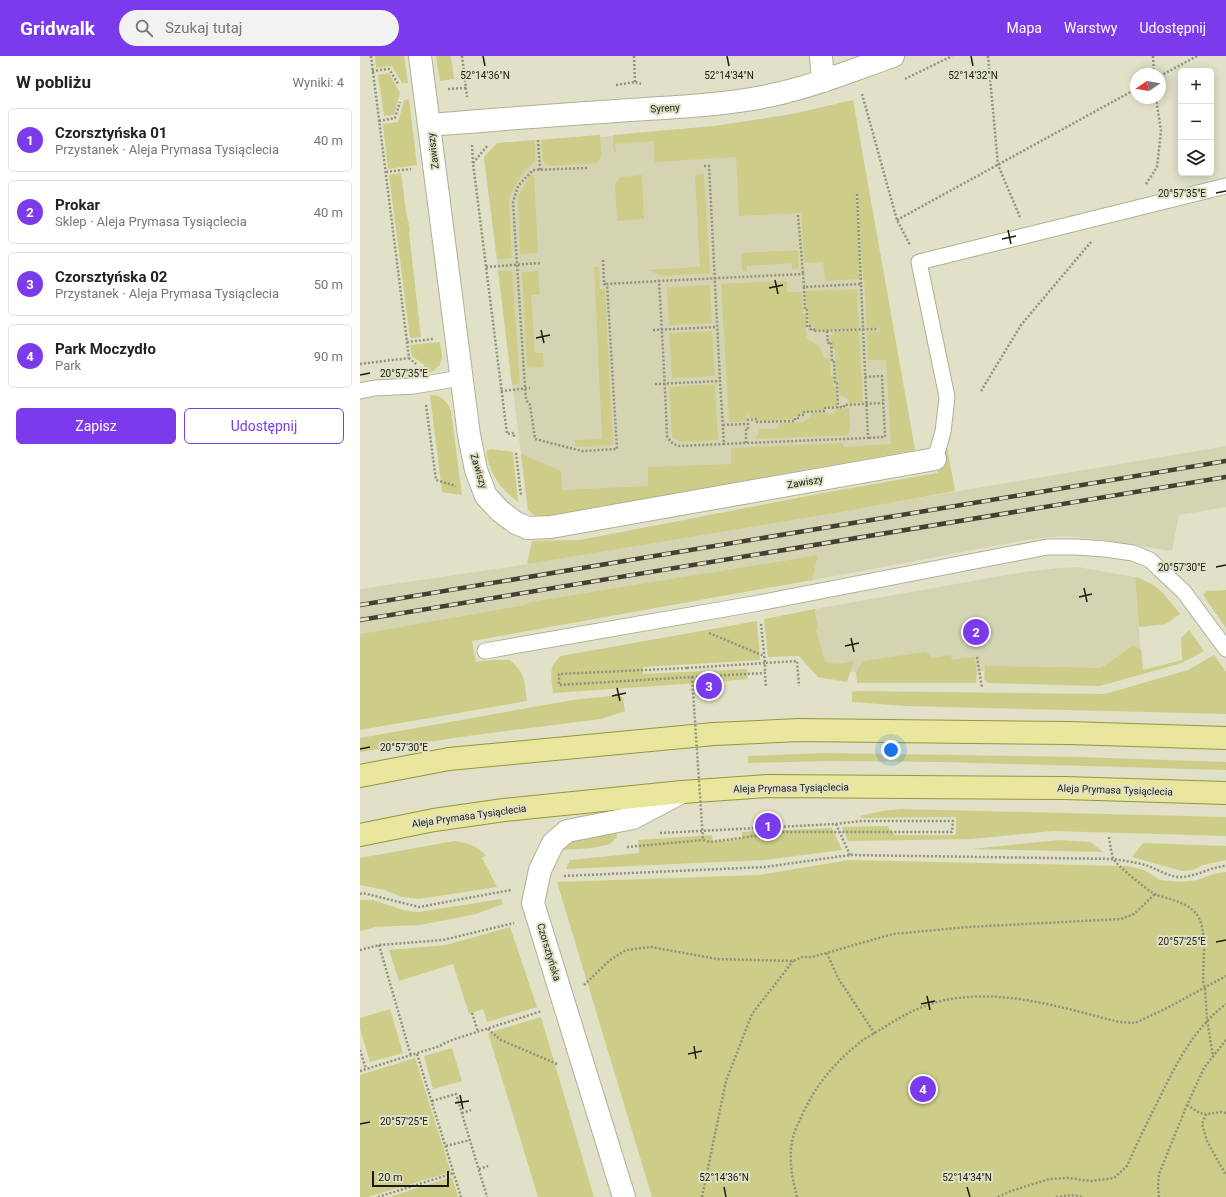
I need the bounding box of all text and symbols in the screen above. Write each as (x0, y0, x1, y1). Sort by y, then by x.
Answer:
search box (119, 10, 399, 46)
text: Gridwalk (20, 17, 95, 40)
icon: search (133, 17, 155, 39)
text: Szukaj tutaj (165, 19, 242, 37)
text: Mapa (1007, 20, 1042, 36)
text: Warstwy (1064, 20, 1117, 36)
text: Udostępnij (1139, 20, 1206, 36)
north arrow (1130, 68, 1166, 104)
map controls (1178, 68, 1214, 176)
button: + (1178, 68, 1214, 104)
text: 52°14'36"N (460, 70, 510, 81)
text: 52°14'34"N (704, 70, 754, 81)
text: 52°14'32"N (948, 70, 998, 81)
text: W pobliżu (16, 72, 91, 92)
text: Wyniki: 4 (293, 75, 344, 90)
street label: Syreny (650, 101, 680, 115)
button: − (1178, 104, 1214, 140)
text: Czorsztyńska 01 (55, 124, 167, 142)
street label: Zawiszy (425, 132, 441, 170)
text: 1 (26, 133, 34, 148)
text: 40 m (314, 133, 343, 148)
button: layers (1178, 140, 1214, 176)
text: Przystanek · Aleja Prymasa Tysiąclecia (55, 142, 279, 157)
text: 20°57'35"E (1158, 188, 1206, 199)
text: Prokar (55, 196, 100, 214)
text: 2 (26, 205, 34, 220)
text: 40 m (314, 205, 343, 220)
text: Sklep · Aleja Prymasa Tysiąclecia (55, 214, 247, 229)
text: Czorsztyńska 02 (55, 268, 167, 286)
text: 3 (26, 277, 34, 292)
text: 50 m (314, 277, 343, 292)
text: Przystanek · Aleja Prymasa Tysiąclecia (55, 286, 279, 301)
text: Park Moczydło (55, 340, 156, 358)
text: 4 (26, 349, 34, 364)
text: 90 m (314, 349, 343, 364)
text: Park (55, 358, 81, 373)
text: 20°57'35"E (380, 368, 428, 379)
button: Zapisz (16, 408, 176, 444)
button: Udostępnij (184, 408, 344, 444)
street label: Zawiszy (468, 452, 490, 490)
street label: Zawiszy (786, 473, 824, 491)
text: 20°57'30"E (1158, 562, 1206, 573)
pin: 2 (963, 617, 989, 647)
pin: 3 (696, 671, 722, 701)
your location (881, 740, 901, 760)
text: 20°57'30"E (380, 742, 428, 753)
street label: Aleja Prymasa Tysiąclecia (733, 781, 849, 795)
street label: Aleja Prymasa Tysiąclecia (1057, 782, 1173, 798)
street label: Aleja Prymasa Tysiąclecia (411, 803, 527, 829)
pin: 1 (755, 811, 781, 841)
street label: Czorsztyńska (535, 922, 563, 982)
text: 20°57'25"E (1158, 936, 1206, 947)
pin: 4 (910, 1074, 936, 1104)
text: 20°57'25"E (380, 1116, 428, 1127)
scale bar (372, 1169, 449, 1188)
text: 20 m (378, 1171, 403, 1184)
text: 52°14'36"N (699, 1172, 749, 1183)
text: 52°14'34"N (942, 1172, 992, 1183)

